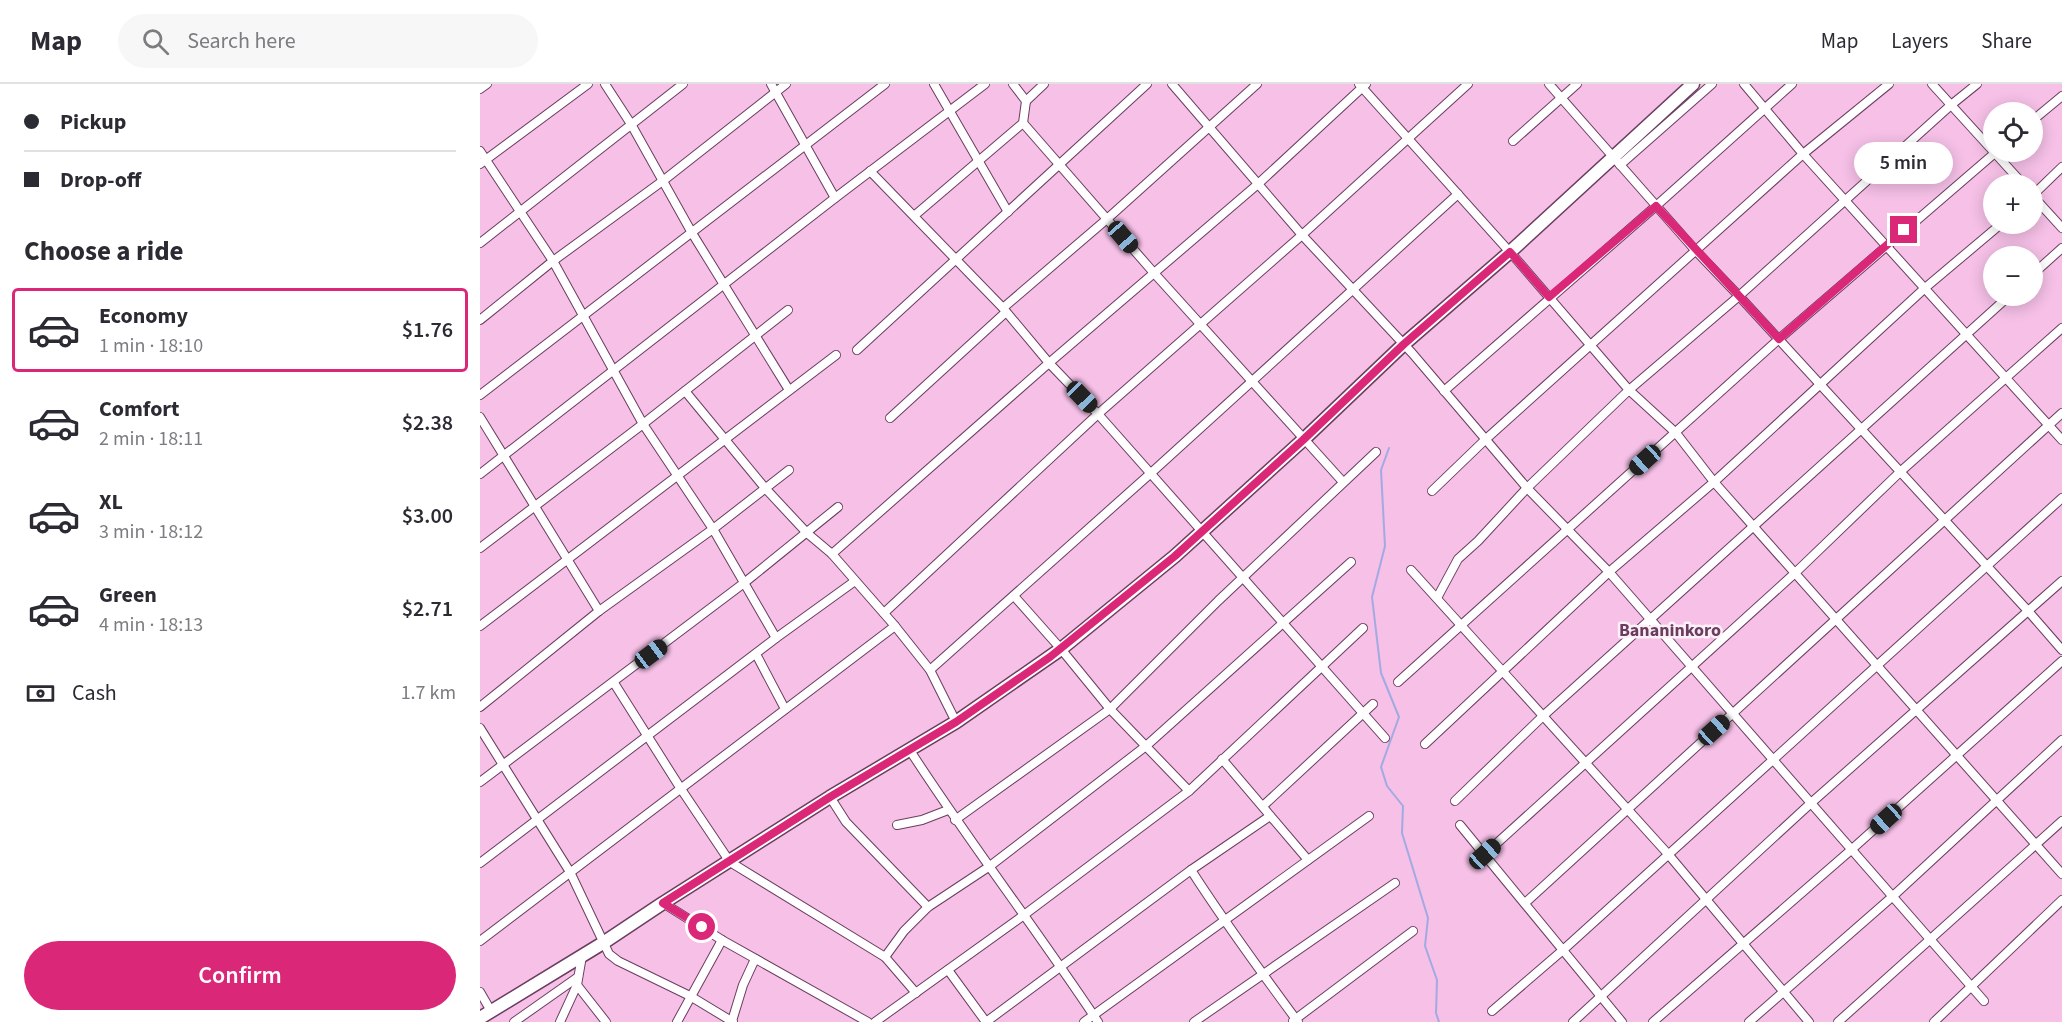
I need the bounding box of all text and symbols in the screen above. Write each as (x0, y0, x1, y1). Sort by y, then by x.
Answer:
search box (118, 14, 538, 68)
text: Map (30, 21, 82, 61)
icon: search (139, 25, 172, 58)
text: Search here (187, 25, 296, 57)
text: Map (1821, 26, 1858, 56)
text: Layers (1891, 26, 1948, 56)
text: Share (1981, 26, 2032, 56)
map controls (1983, 102, 2043, 306)
button: locate (1983, 102, 2043, 162)
text: Pickup (60, 106, 126, 138)
callout: 5 min (1854, 143, 1954, 185)
text: 5 min (1880, 149, 1927, 177)
text: Drop-off (60, 164, 141, 196)
button: + (1983, 174, 2043, 234)
route end (1890, 216, 1917, 243)
car (1104, 218, 1142, 256)
text: Choose a ride (24, 232, 184, 271)
button: − (1983, 246, 2043, 306)
text: Economy (99, 300, 188, 332)
icon: car (27, 303, 81, 357)
text: $1.76 (402, 314, 453, 346)
text: 1 min · 18:10 (99, 332, 203, 360)
car (1063, 378, 1101, 416)
text: Comfort (99, 393, 180, 425)
icon: car (27, 396, 81, 450)
text: $2.38 (402, 407, 453, 439)
text: 2 min · 18:11 (99, 425, 203, 453)
car (1626, 441, 1664, 479)
text: XL (99, 486, 123, 518)
icon: car (27, 489, 81, 543)
text: $3.00 (402, 500, 453, 532)
text: 3 min · 18:12 (99, 518, 203, 546)
text: Green (99, 579, 157, 611)
icon: car (27, 582, 81, 636)
text: $2.71 (402, 593, 453, 625)
text: 4 min · 18:13 (99, 611, 203, 639)
district label: Bananinkoro (1619, 618, 1721, 643)
car (631, 636, 671, 672)
icon: cash (24, 677, 57, 710)
text: Cash (72, 677, 117, 709)
text: 1.7 km (401, 679, 456, 707)
car (1695, 711, 1733, 749)
car (1867, 800, 1905, 838)
car (1466, 835, 1504, 873)
route start (688, 913, 715, 940)
button: Confirm (24, 941, 456, 1010)

